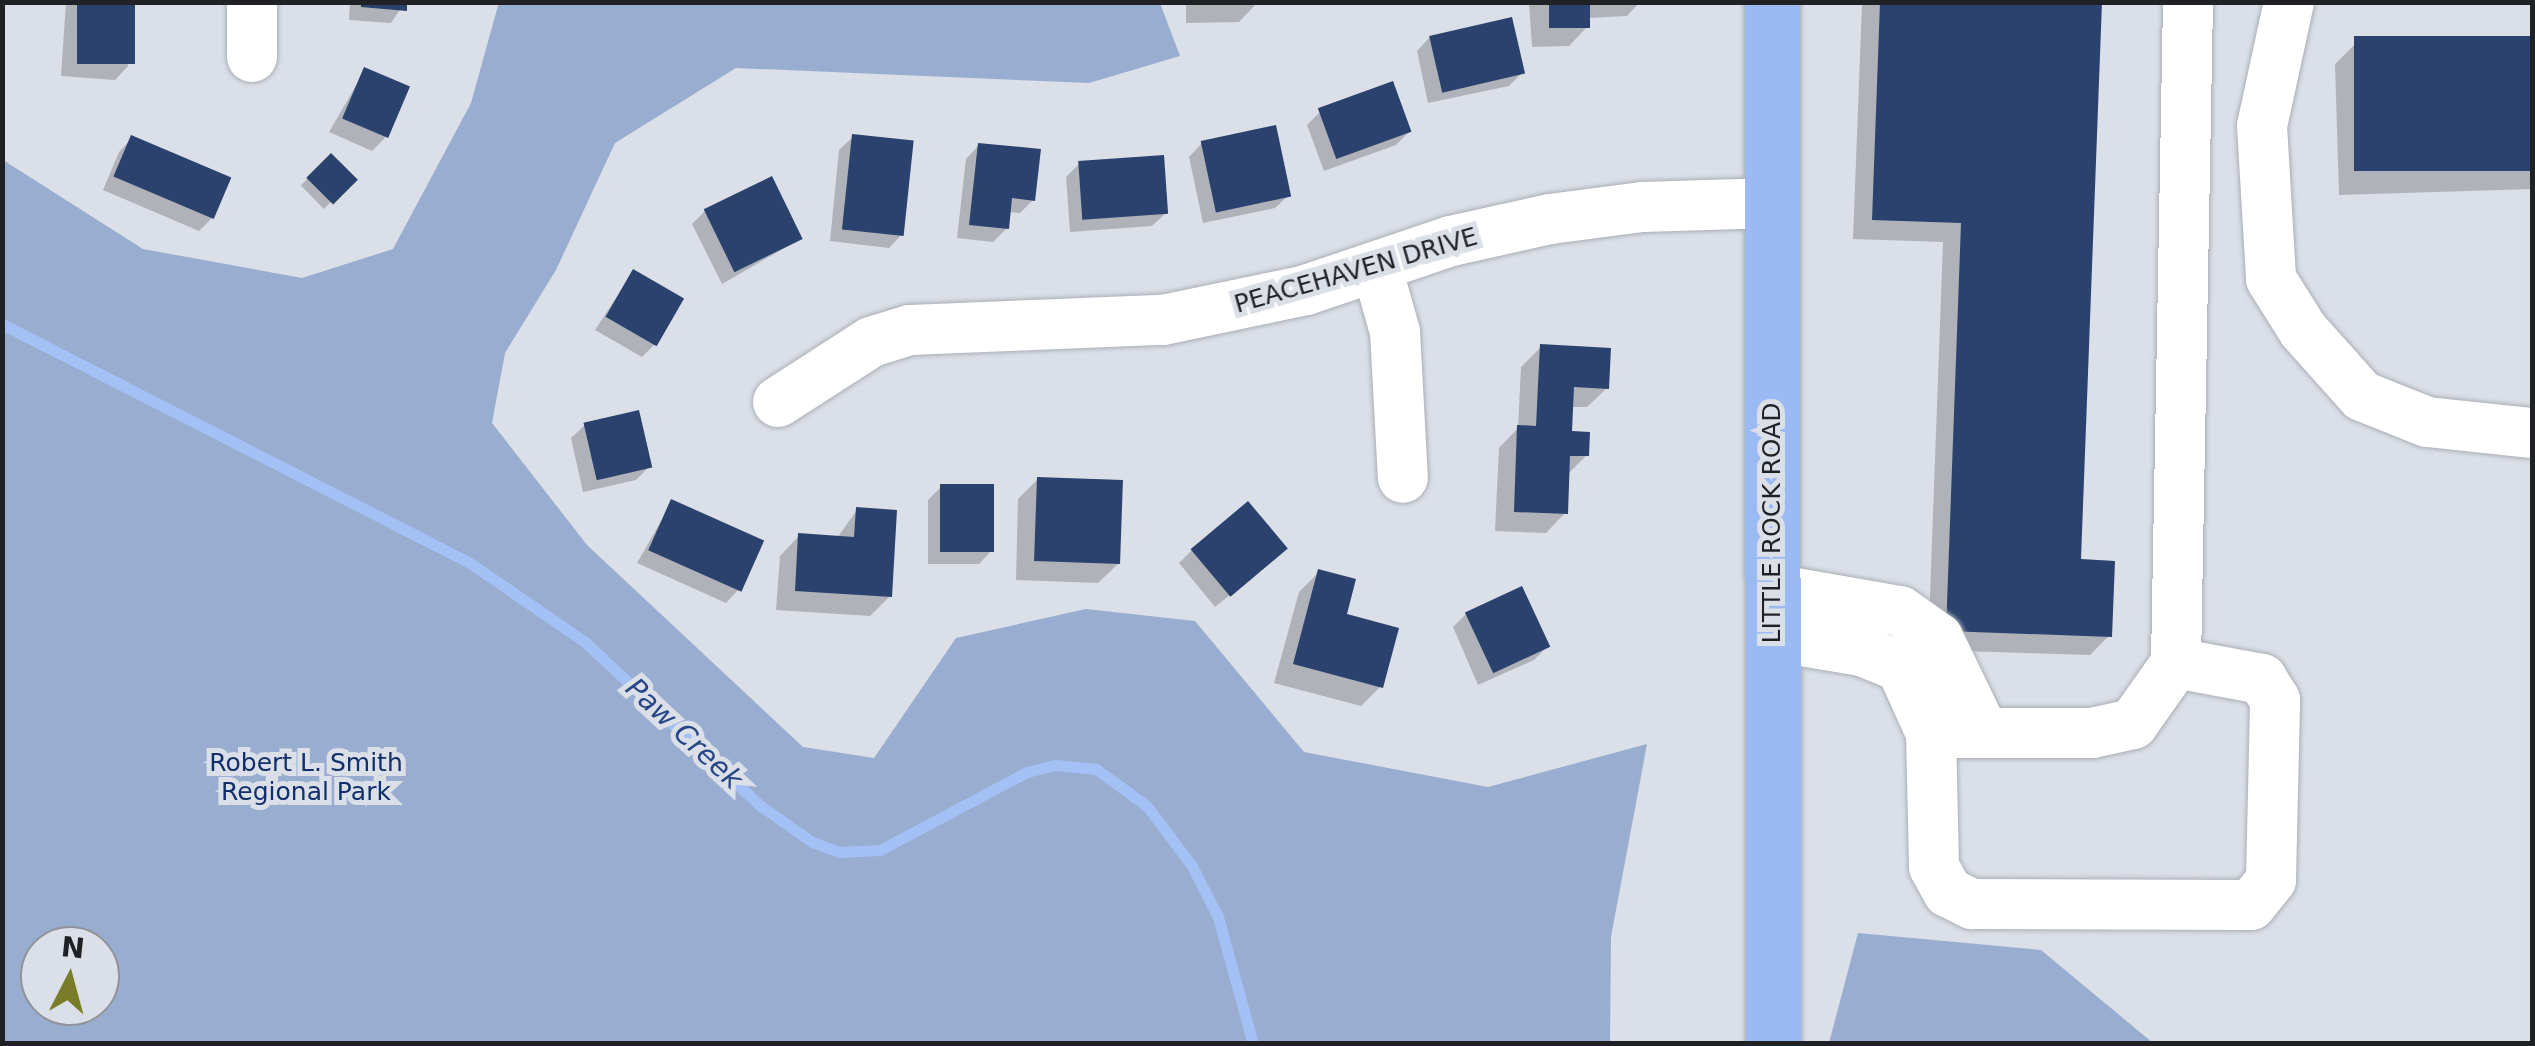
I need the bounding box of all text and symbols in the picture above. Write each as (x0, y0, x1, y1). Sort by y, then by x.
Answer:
street label: PEACEHAVEN DRIVE (1231, 222, 1481, 320)
street label: LITTLE ROCK ROAD (1757, 403, 1787, 643)
water label: Paw Creek (619, 671, 749, 797)
park label: Robert L. Smith Regional Park (209, 749, 403, 808)
north arrow (20, 926, 120, 1026)
text: N (60, 930, 86, 965)

